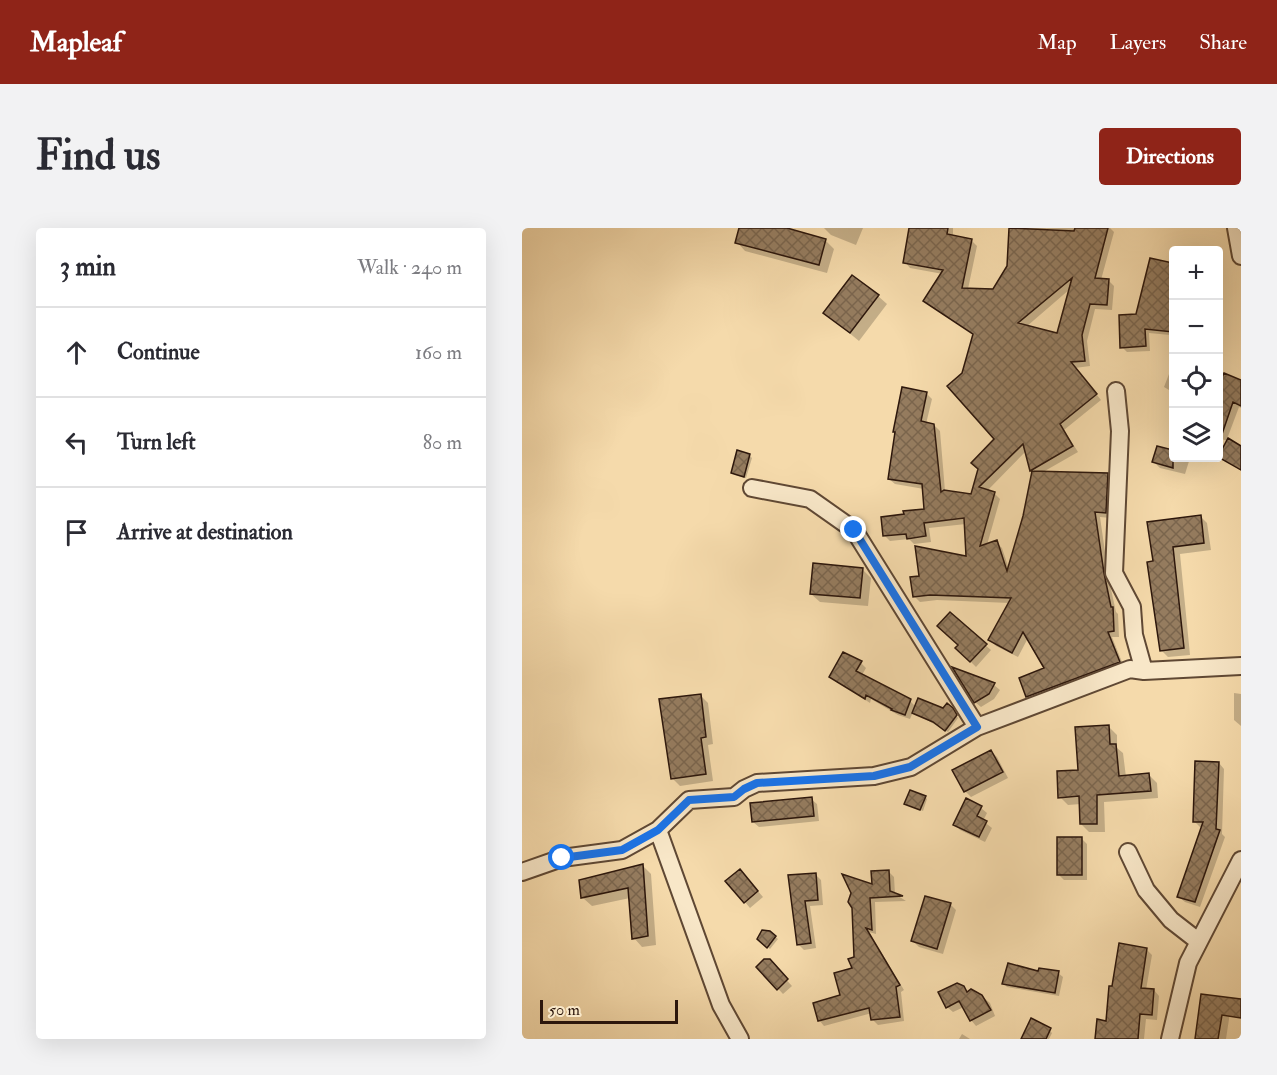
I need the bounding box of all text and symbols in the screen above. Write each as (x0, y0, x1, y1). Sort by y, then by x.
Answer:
text: Mapleaf (30, 25, 122, 60)
text: Map (1037, 29, 1077, 56)
text: Layers (1110, 29, 1166, 56)
text: Share (1199, 29, 1247, 56)
button: Directions (1099, 128, 1241, 185)
text: Find us (36, 130, 160, 182)
map controls (1169, 246, 1223, 462)
button: + (1169, 246, 1223, 300)
text: 3 min (60, 251, 116, 283)
text: Walk · 240 m (357, 255, 462, 280)
button: − (1169, 300, 1223, 354)
icon: ahead (60, 336, 93, 369)
text: Continue (117, 338, 200, 366)
text: 160 m (415, 340, 462, 365)
button: locate (1169, 354, 1223, 408)
button: layers (1169, 408, 1223, 462)
icon: left (60, 426, 93, 459)
text: Turn left (117, 428, 196, 456)
text: 80 m (423, 430, 462, 455)
icon: arrive (60, 516, 93, 549)
route end (840, 516, 866, 542)
text: Arrive at destination (117, 518, 293, 546)
route start (548, 844, 574, 870)
scale bar (540, 997, 678, 1024)
text: 50 m (549, 1000, 580, 1020)

